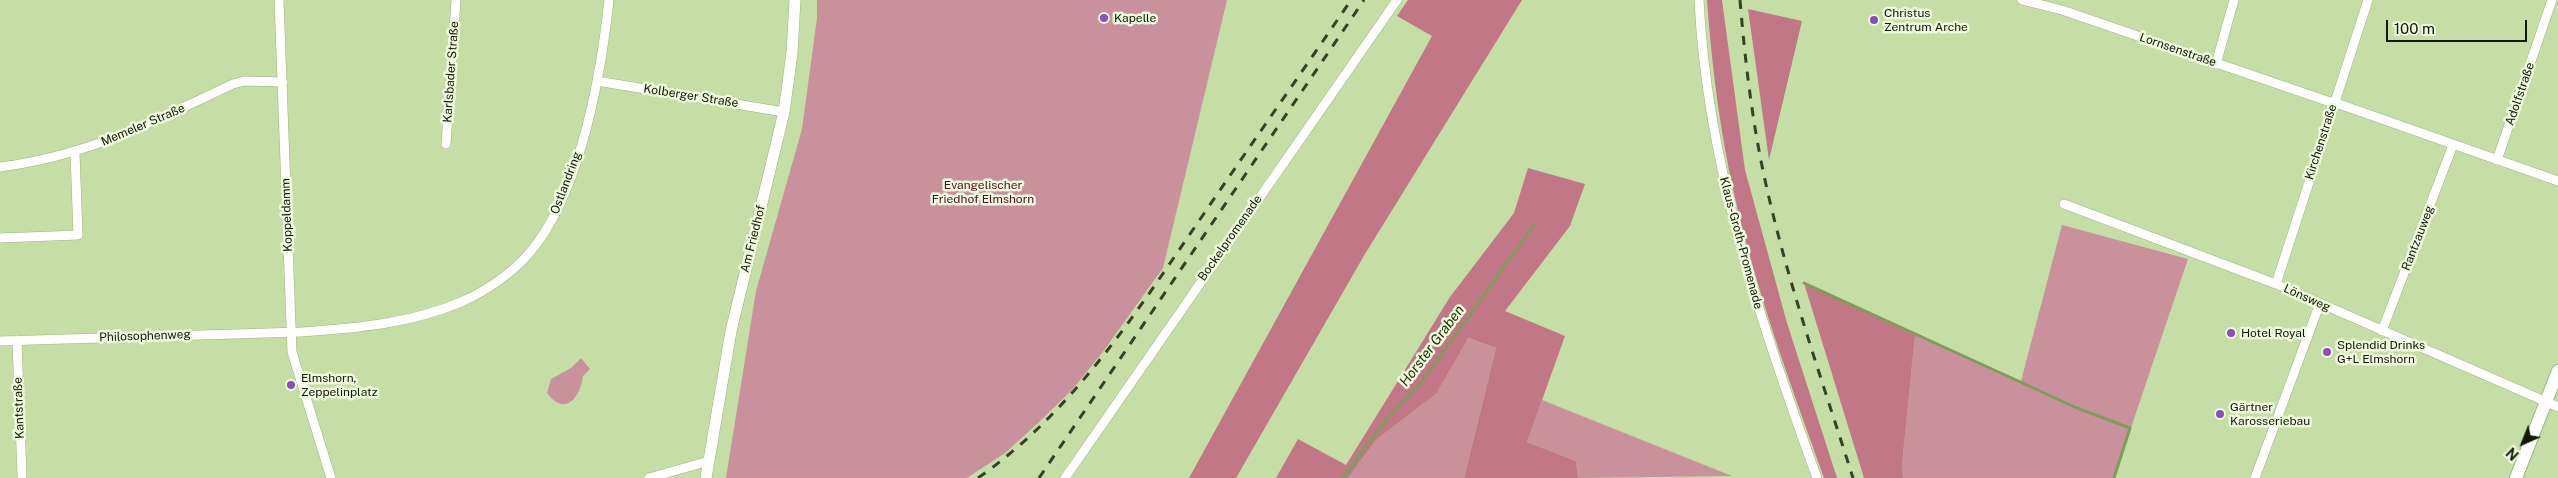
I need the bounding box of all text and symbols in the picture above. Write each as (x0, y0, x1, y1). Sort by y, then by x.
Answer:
place label: Christus Zentrum Arche (1884, 6, 1968, 34)
scale bar (2388, 10, 2529, 42)
place label: Kapelle (1114, 11, 1156, 25)
marker: Kapelle (1098, 12, 1110, 24)
marker: Christus Zentrum Arche (1868, 14, 1880, 26)
text: 100 m (2394, 20, 2435, 37)
street label: Karlsbader Straße (440, 21, 462, 123)
street label: Lornsenstraße (2138, 30, 2218, 70)
street label: Adolfstraße (2502, 60, 2538, 128)
street label: Kolberger Straße (643, 81, 739, 111)
street label: Memeler Straße (99, 101, 187, 149)
street label: Kirchenstraße (2302, 102, 2340, 182)
street label: Ostlandring (547, 150, 585, 216)
street label: Klaus-Groth-Promenade (1716, 175, 1766, 311)
street label: Koppeldamm (279, 178, 295, 252)
park label: Evangelischer Friedhof Elmshorn (932, 178, 1034, 206)
street label: Bockelpromenade (1195, 192, 1265, 284)
street label: Rantzauweg (2399, 203, 2437, 273)
street label: Am Friedhof (738, 204, 768, 274)
street label: Lönsweg (2281, 281, 2333, 315)
water label: Horster Graben (1396, 302, 1468, 390)
place label: Hotel Royal (2241, 326, 2306, 340)
street label: Philosophenweg (99, 327, 191, 345)
marker: Hotel Royal (2225, 327, 2237, 339)
place label: Splendid Drinks G+L Elmshorn (2337, 338, 2425, 366)
marker: Splendid Drinks G+L Elmshorn (2321, 346, 2333, 358)
place label: Elmshorn, Zeppelinplatz (301, 371, 377, 399)
street label: Kantstraße (11, 377, 27, 439)
marker: Elmshorn, Zeppelinplatz (285, 379, 297, 391)
place label: Gärtner Karosseriebau (2230, 400, 2310, 428)
marker: Gärtner Karosseriebau (2214, 408, 2226, 420)
north arrow (2498, 418, 2548, 468)
text: N (2503, 444, 2522, 463)

